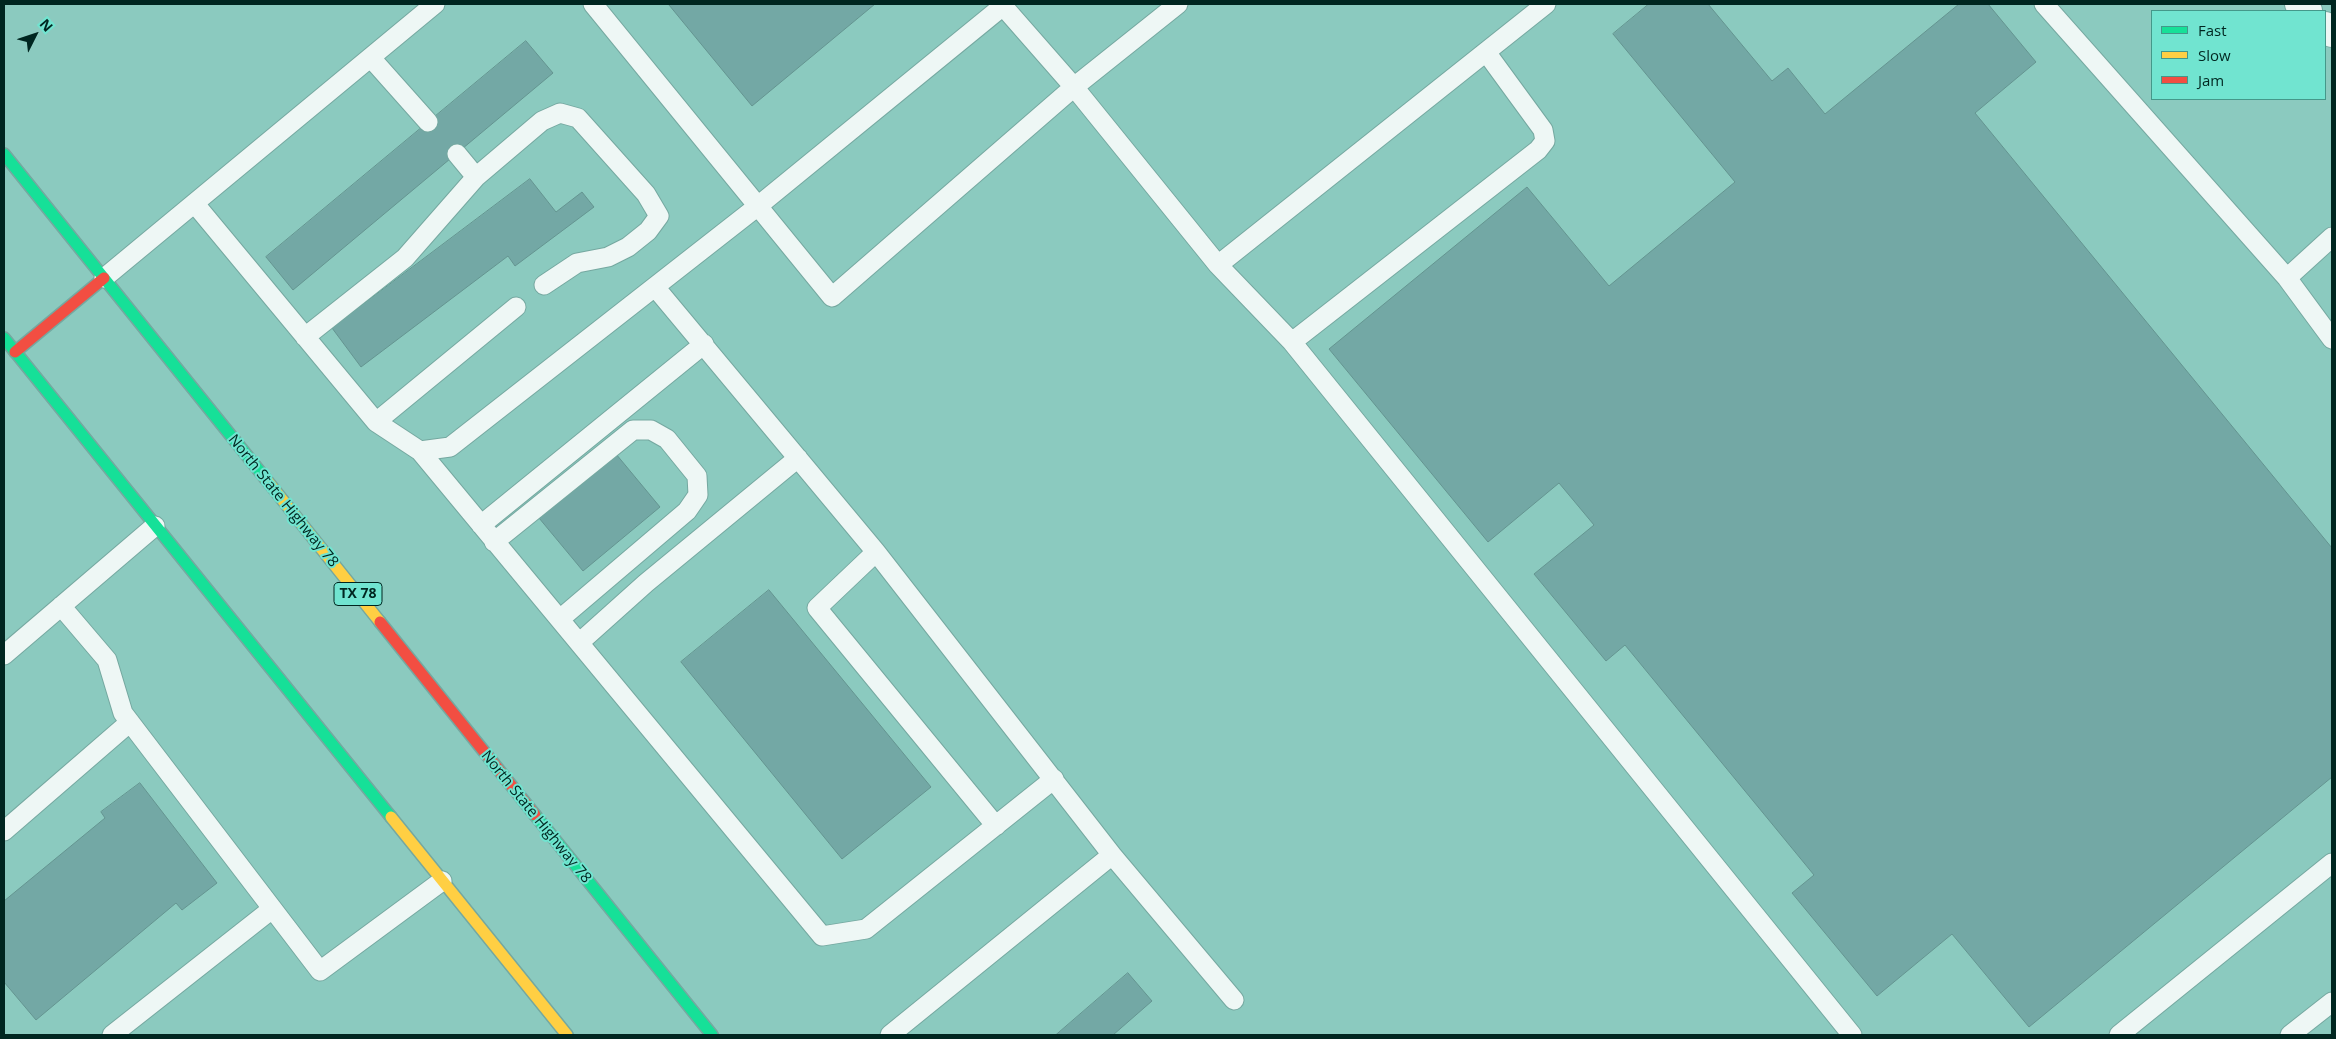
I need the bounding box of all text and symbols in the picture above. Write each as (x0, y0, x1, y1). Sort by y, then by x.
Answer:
north arrow (10, 10, 60, 60)
legend (2151, 10, 2326, 100)
text: N (36, 14, 58, 35)
text: Fast (2198, 20, 2227, 40)
text: Slow (2198, 45, 2231, 65)
text: Jam (2198, 70, 2224, 90)
street label: North State Highway 78 (224, 431, 342, 571)
road number: TX 78 (334, 582, 382, 606)
street label: North State Highway 78 (477, 747, 595, 887)

